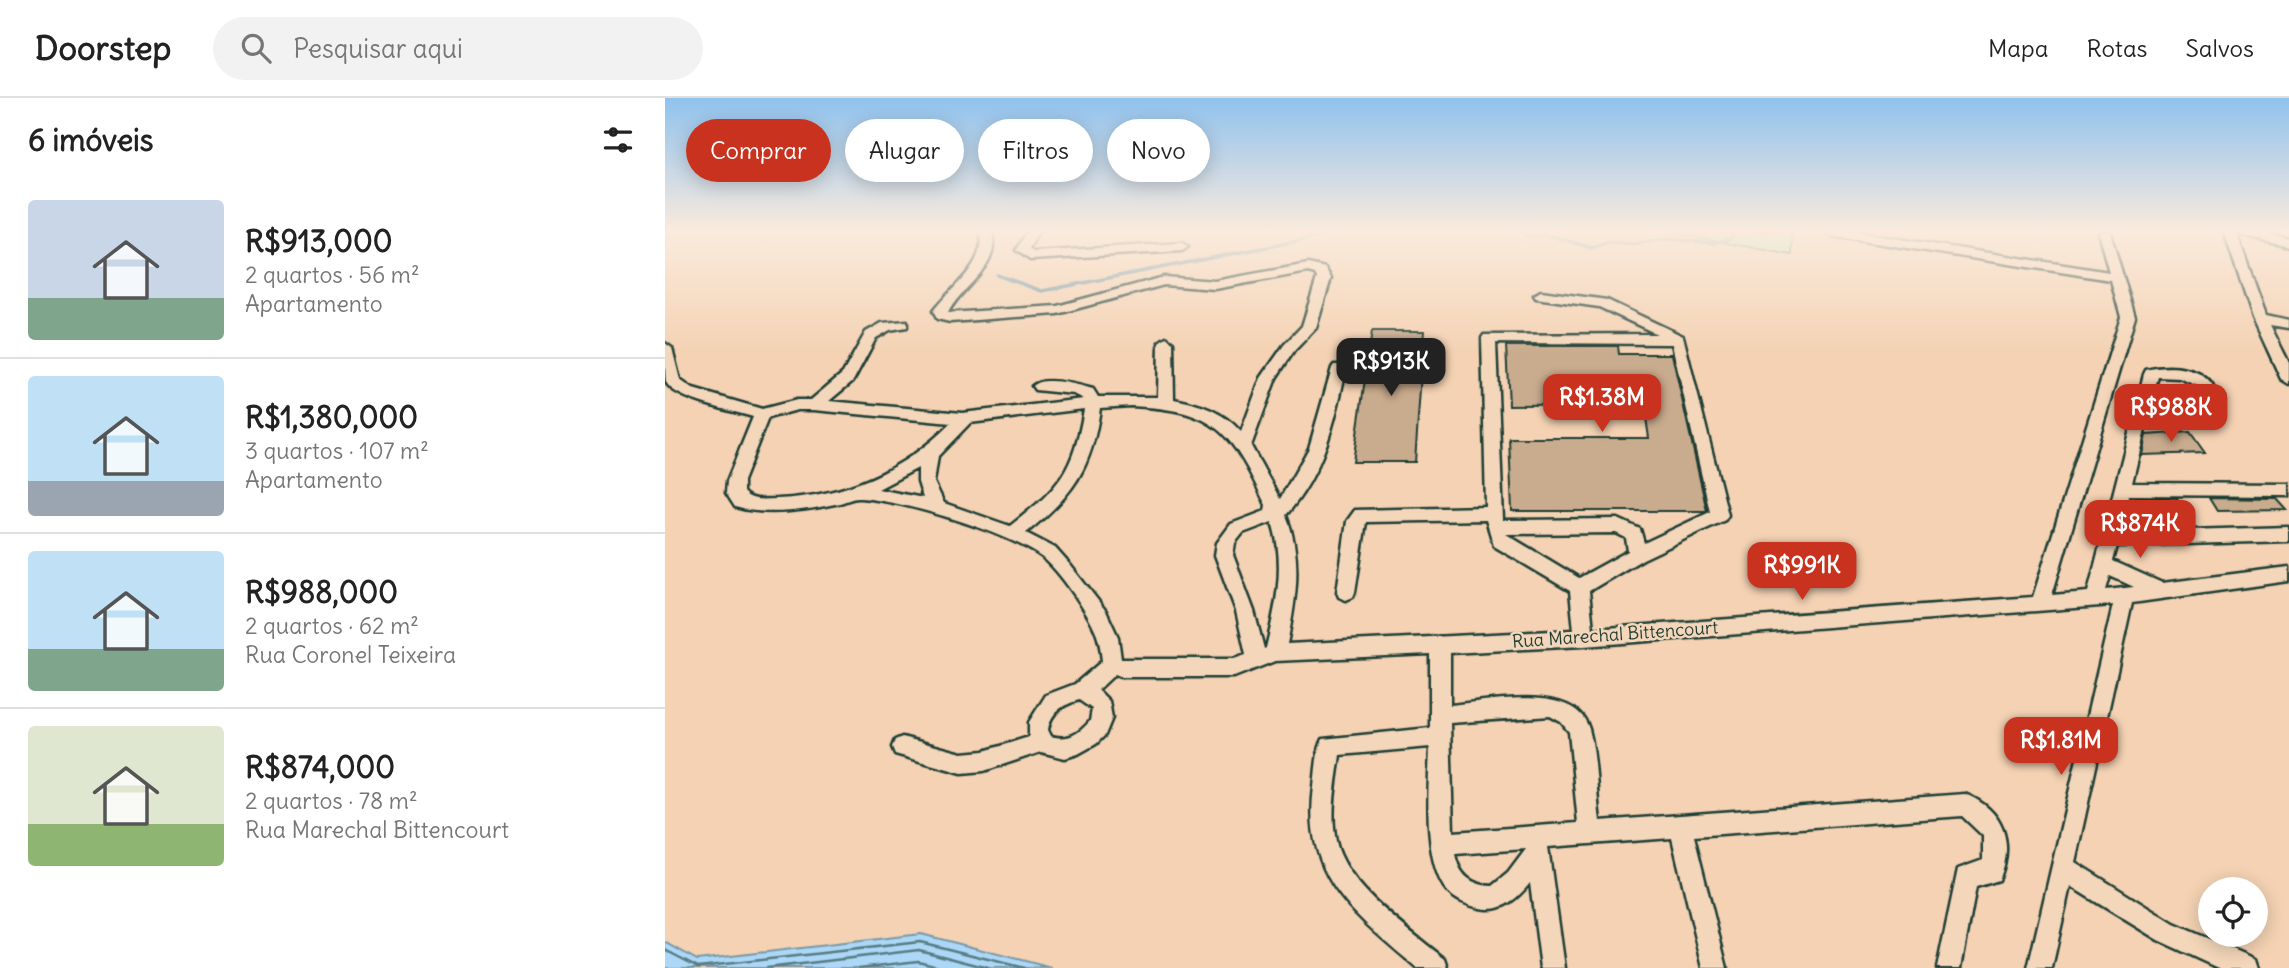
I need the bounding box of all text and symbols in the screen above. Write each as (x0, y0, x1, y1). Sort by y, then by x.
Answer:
search box (213, 17, 703, 80)
text: Doorstep (35, 27, 171, 69)
icon: search (237, 29, 275, 67)
text: Pesquisar aqui (293, 32, 463, 65)
text: Mapa (1988, 33, 2048, 63)
text: Rotas (2086, 33, 2148, 63)
text: Salvos (2186, 33, 2254, 63)
chip: Comprar (686, 119, 831, 182)
chip: Alugar (845, 119, 964, 182)
chip: Filtros (978, 119, 1093, 182)
chip: Novo (1107, 119, 1210, 182)
text: 6 imóveis (28, 121, 153, 159)
icon: filters (599, 121, 637, 159)
text: R$913,000 (245, 222, 392, 260)
icon: home (84, 228, 168, 312)
text: 2 quartos · 56 m² (245, 260, 420, 289)
text: Apartamento (245, 289, 383, 318)
pin: R$913K (1334, 338, 1448, 398)
text: R$913K (1352, 346, 1430, 375)
pin: R$1.38M (1537, 374, 1667, 434)
text: R$1.38M (1559, 382, 1645, 411)
pin: R$988K (2114, 384, 2228, 444)
text: R$988K (2130, 392, 2212, 421)
text: R$1,380,000 (245, 398, 418, 436)
icon: home (84, 404, 168, 488)
text: 3 quartos · 107 m² (245, 436, 429, 465)
text: Apartamento (245, 465, 383, 494)
pin: R$874K (2083, 500, 2197, 560)
text: R$874K (2101, 508, 2179, 537)
pin: R$991K (1745, 542, 1859, 602)
text: R$991K (1763, 550, 1841, 579)
text: R$988,000 (245, 573, 398, 611)
icon: home (84, 579, 168, 663)
text: 2 quartos · 62 m² (245, 611, 419, 640)
street label: Rua Marechal Bittencourt (1511, 615, 1719, 653)
text: Rua Coronel Teixeira (245, 640, 456, 669)
pin: R$1.81M (1996, 718, 2126, 777)
text: R$1.81M (2020, 725, 2102, 754)
text: R$874,000 (245, 748, 395, 786)
icon: home (84, 754, 168, 838)
text: 2 quartos · 78 m² (245, 786, 418, 815)
text: Rua Marechal Bittencourt (245, 815, 509, 844)
map controls (2198, 877, 2268, 947)
button: locate (2198, 877, 2268, 947)

